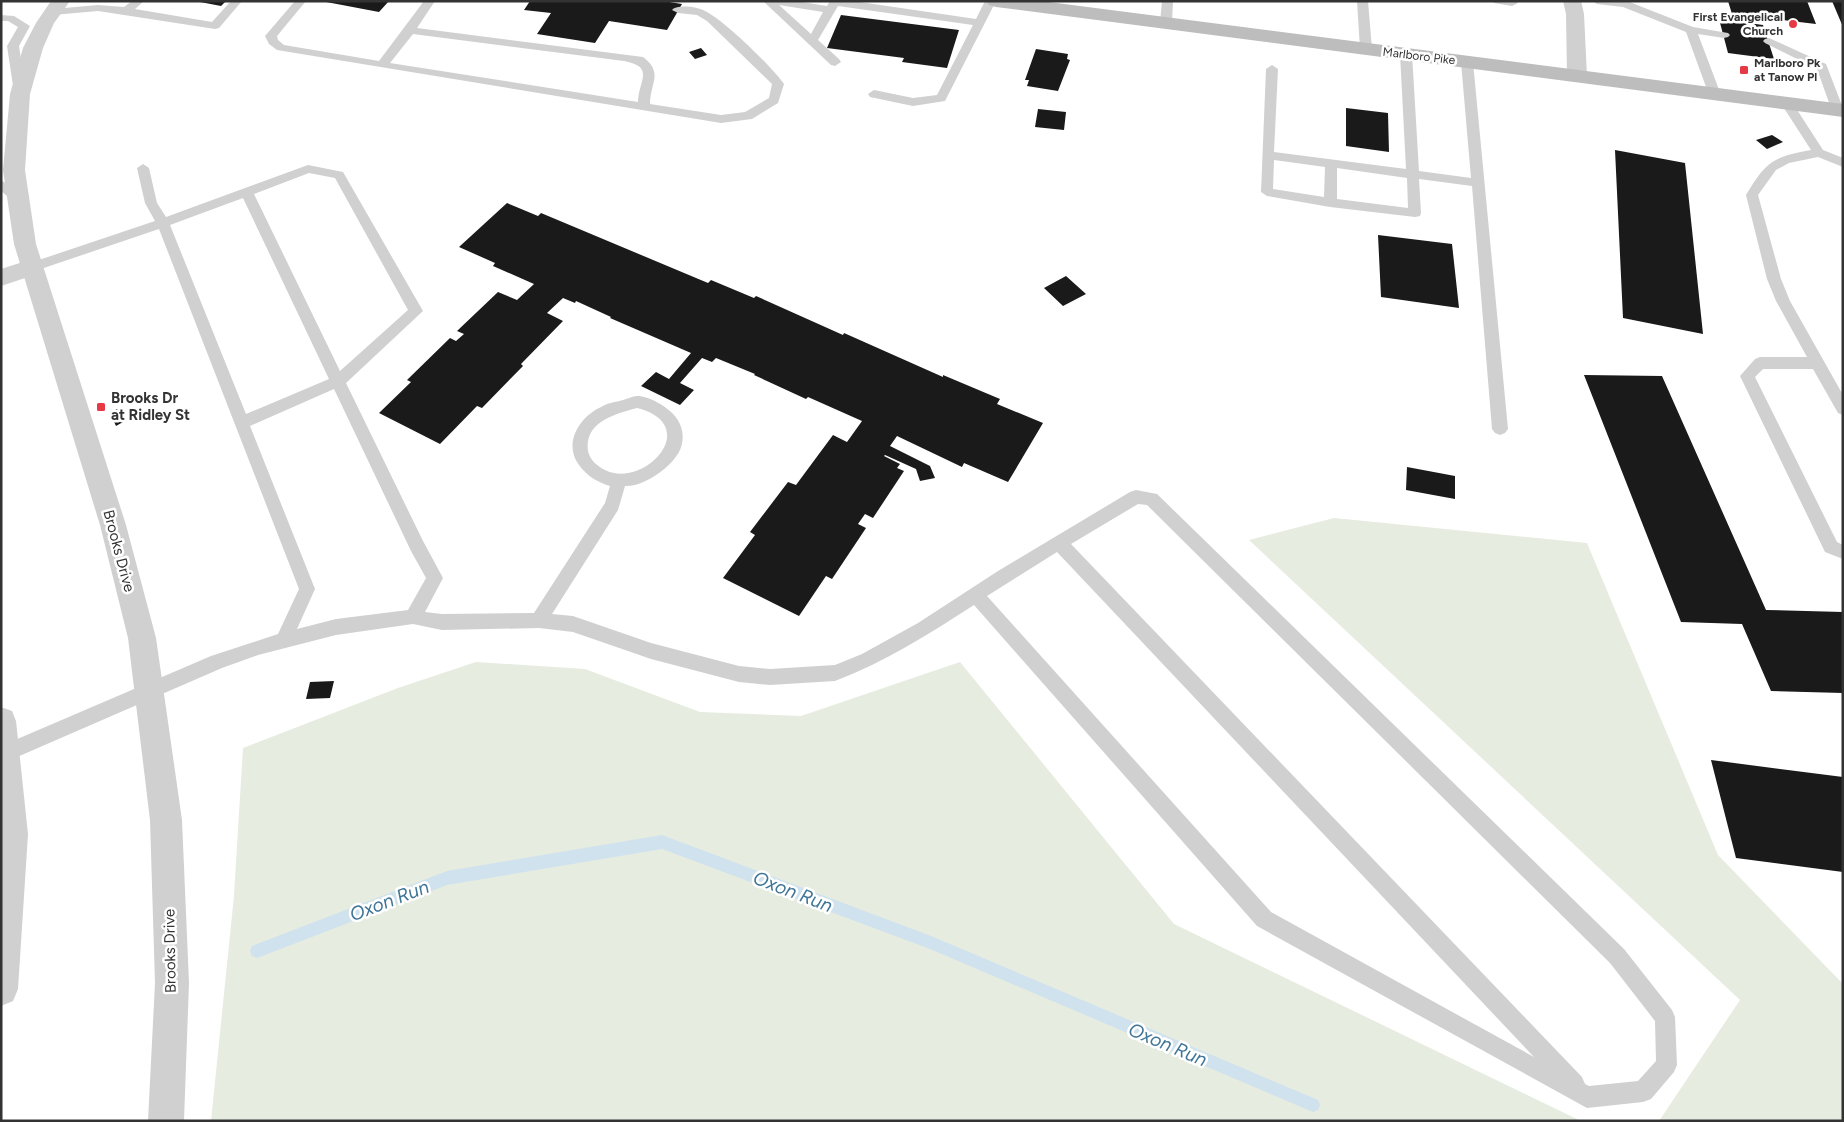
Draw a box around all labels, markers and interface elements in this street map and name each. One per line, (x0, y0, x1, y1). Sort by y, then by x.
place label: First Evangelical Church (1693, 10, 1783, 38)
marker: First Evangelical Church (1787, 18, 1799, 30)
street label: Marlboro Pike (1382, 45, 1456, 67)
place label: Marlboro Pk at Tanow Pl (1754, 56, 1821, 84)
marker: Marlboro Pk at Tanow Pl (1738, 64, 1750, 76)
place label: Brooks Dr at Ridley St (111, 389, 190, 424)
marker: Brooks Dr at Ridley St (95, 401, 107, 413)
street label: Brooks Drive (99, 508, 139, 594)
water label: Oxon Run (750, 866, 836, 917)
water label: Oxon Run (346, 875, 432, 926)
street label: Brooks Drive (160, 909, 180, 993)
water label: Oxon Run (1125, 1018, 1211, 1071)

